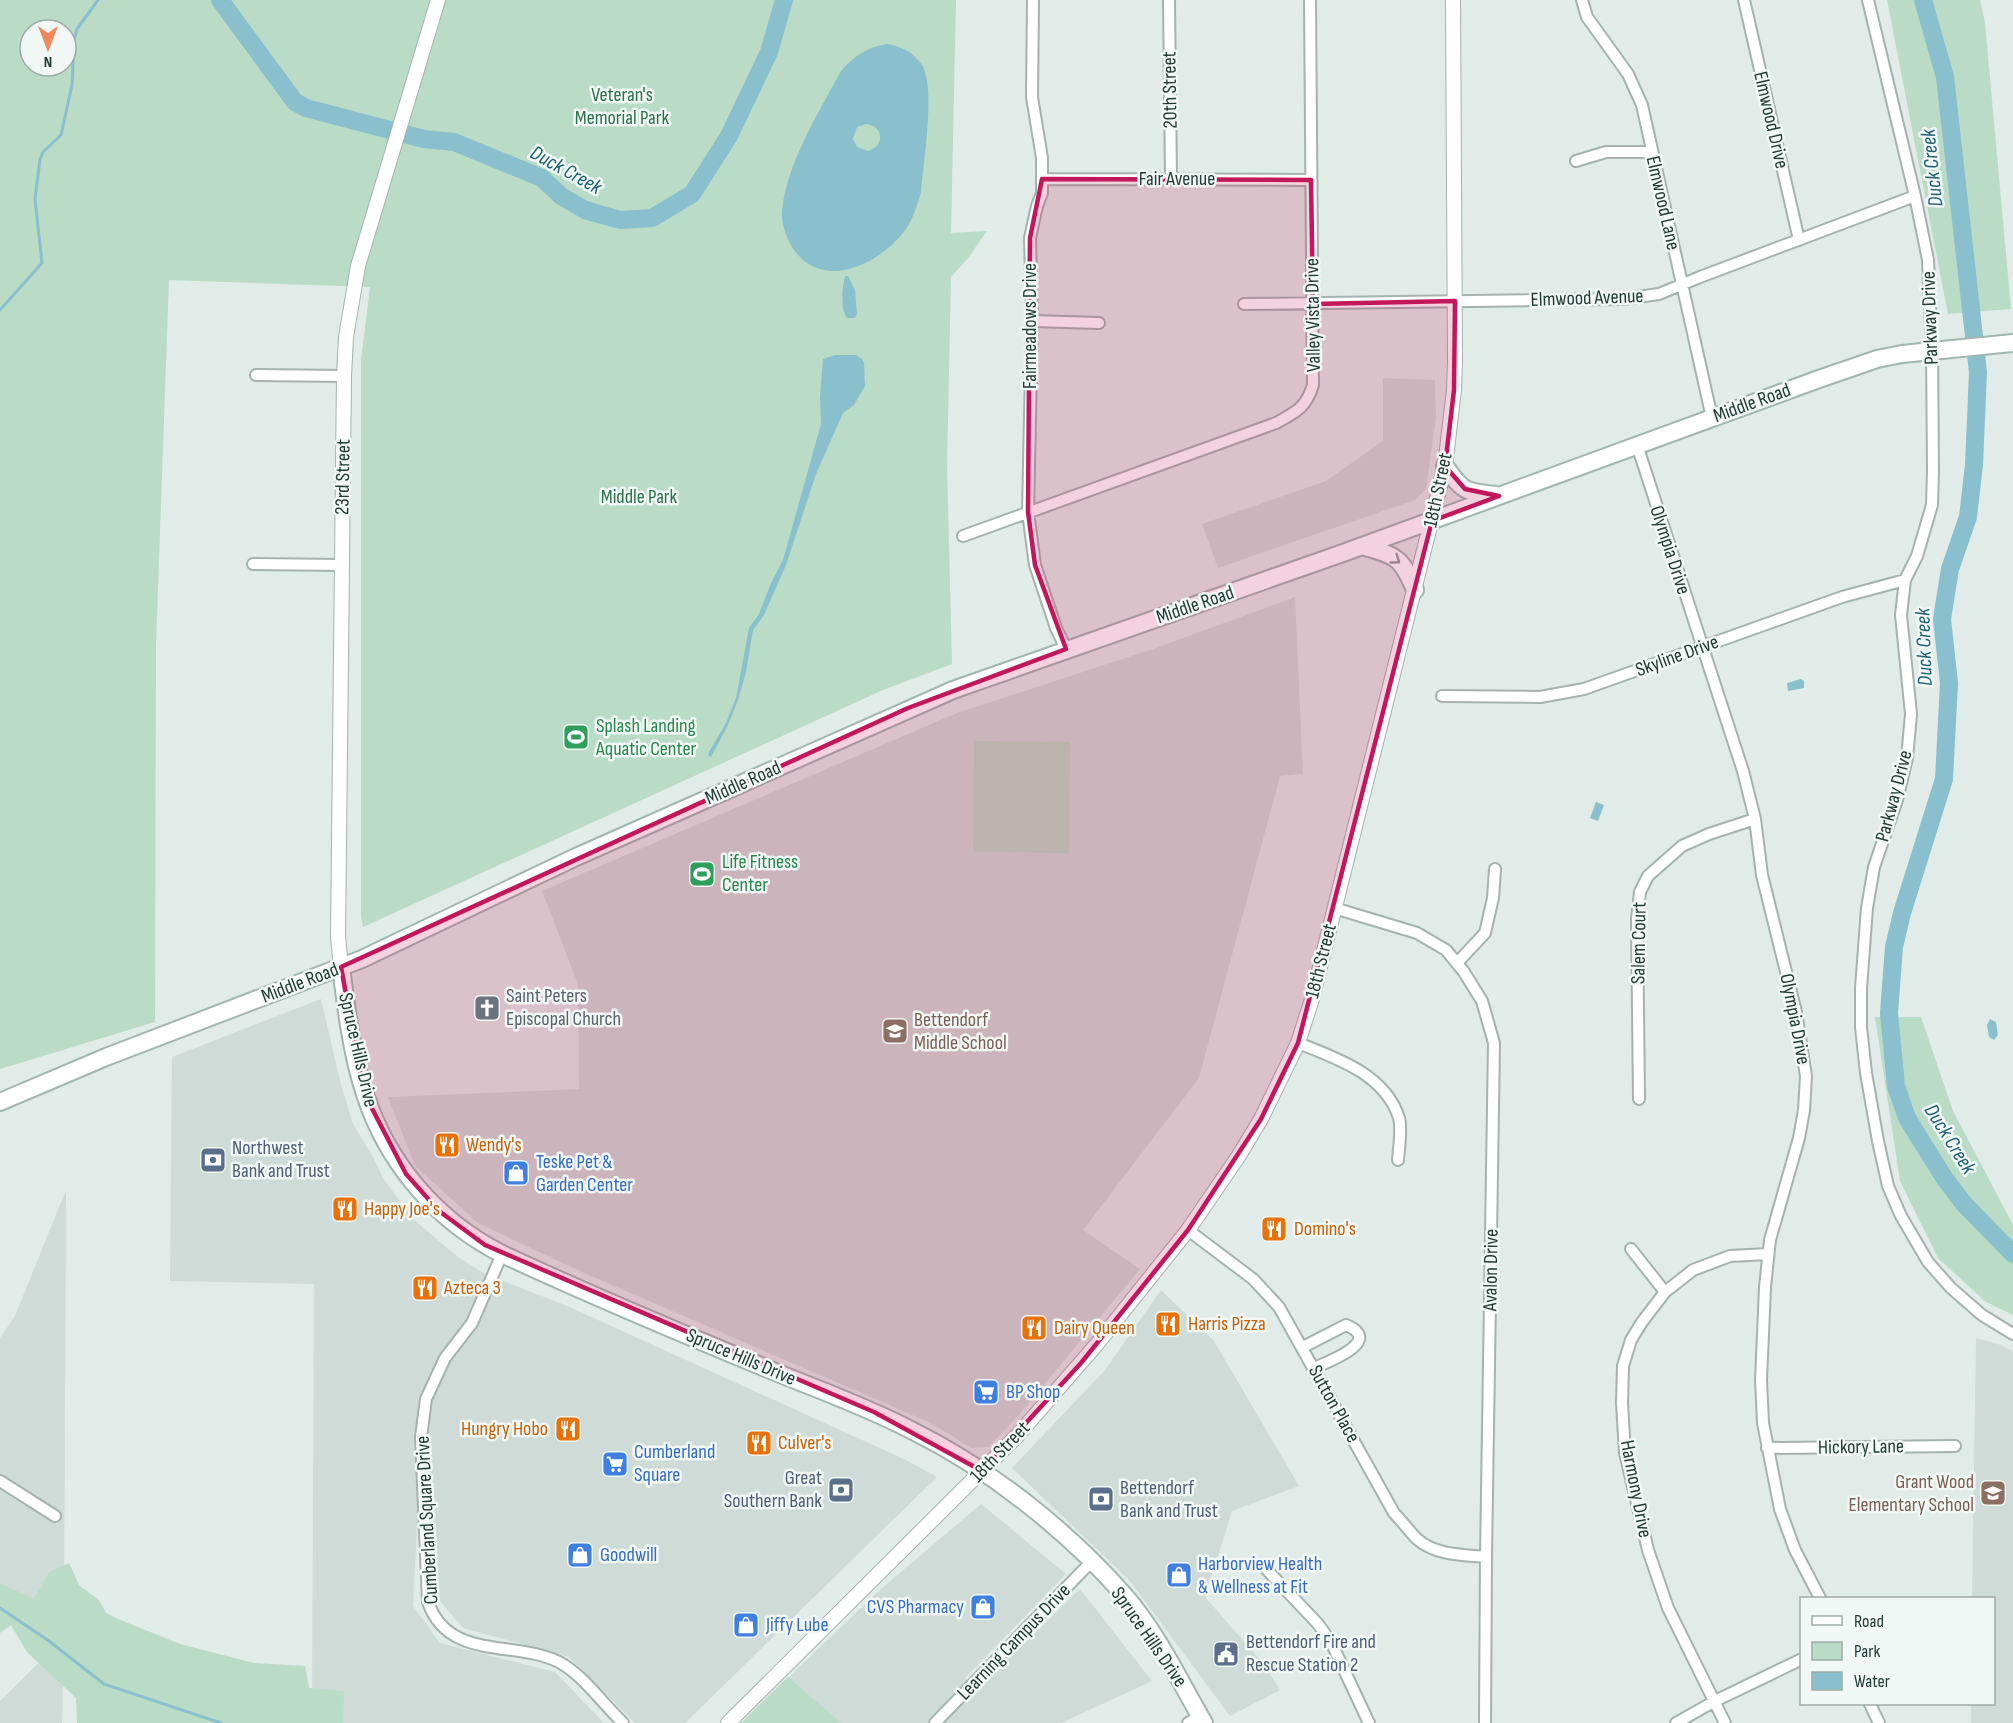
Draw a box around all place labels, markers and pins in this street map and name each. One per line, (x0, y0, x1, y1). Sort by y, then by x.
place label: Splash Landing Aquatic Center (595, 714, 696, 761)
sports icon: Splash Landing Aquatic Center (561, 722, 591, 752)
place label: Life Fitness Center (722, 850, 798, 897)
sports icon: Life Fitness Center (687, 859, 717, 889)
place label: Saint Peters Episcopal Church (506, 984, 621, 1031)
church icon: Saint Peters Episcopal Church (472, 993, 502, 1023)
place label: Bettendorf Middle School (914, 1008, 1007, 1055)
school or university icon: Bettendorf Middle School (880, 1016, 910, 1046)
restaurant icon: Wendy's (432, 1130, 462, 1160)
place label: Wendy's (466, 1133, 522, 1157)
place label: Northwest Bank and Trust (232, 1136, 330, 1183)
bank icon: Northwest Bank and Trust (198, 1145, 228, 1175)
place label: Teske Pet & Garden Center (536, 1150, 633, 1197)
shop icon: Teske Pet & Garden Center (501, 1158, 531, 1188)
restaurant icon: Happy Joe's (330, 1194, 360, 1224)
place label: Happy Joe's (364, 1197, 440, 1221)
restaurant icon: Domino's (1259, 1214, 1289, 1244)
place label: Domino's (1294, 1217, 1356, 1241)
restaurant icon: Azteca 3 (410, 1273, 440, 1303)
place label: Azteca 3 (443, 1276, 501, 1300)
restaurant icon: Harris Pizza (1153, 1309, 1183, 1339)
place label: Harris Pizza (1188, 1312, 1266, 1336)
restaurant icon: Dairy Queen (1019, 1313, 1049, 1343)
place label: Dairy Queen (1054, 1316, 1135, 1340)
supermarket icon: BP Shop (971, 1377, 1001, 1407)
place label: BP Shop (1006, 1380, 1060, 1404)
restaurant icon: Hungry Hobo (553, 1414, 583, 1444)
place label: Hungry Hobo (461, 1417, 548, 1441)
restaurant icon: Culver's (744, 1428, 774, 1458)
place label: Culver's (778, 1431, 832, 1455)
place label: Cumberland Square (634, 1440, 715, 1487)
supermarket icon: Cumberland Square (600, 1449, 630, 1479)
place label: Great Southern Bank (724, 1466, 822, 1513)
place label: Grant Wood Elementary School (1848, 1470, 1974, 1517)
bank icon: Great Southern Bank (826, 1475, 856, 1505)
place label: Bettendorf Bank and Trust (1120, 1476, 1218, 1523)
school or university icon: Grant Wood Elementary School (1978, 1478, 2008, 1508)
bank icon: Bettendorf Bank and Trust (1086, 1484, 1116, 1514)
shop icon: Goodwill (565, 1540, 595, 1570)
place label: Goodwill (600, 1543, 657, 1567)
place label: Harborview Health & Wellness at Fit (1198, 1552, 1322, 1599)
shop icon: Harborview Health & Wellness at Fit (1164, 1560, 1194, 1590)
shop icon: CVS Pharmacy (968, 1592, 998, 1622)
place label: CVS Pharmacy (867, 1595, 964, 1619)
shop icon: Jiffy Lube (731, 1610, 761, 1640)
place label: Jiffy Lube (765, 1613, 828, 1637)
place label: Bettendorf Fire and Rescue Station 2 (1246, 1630, 1376, 1677)
public building icon: Bettendorf Fire and Rescue Station 2 (1211, 1639, 1241, 1669)

